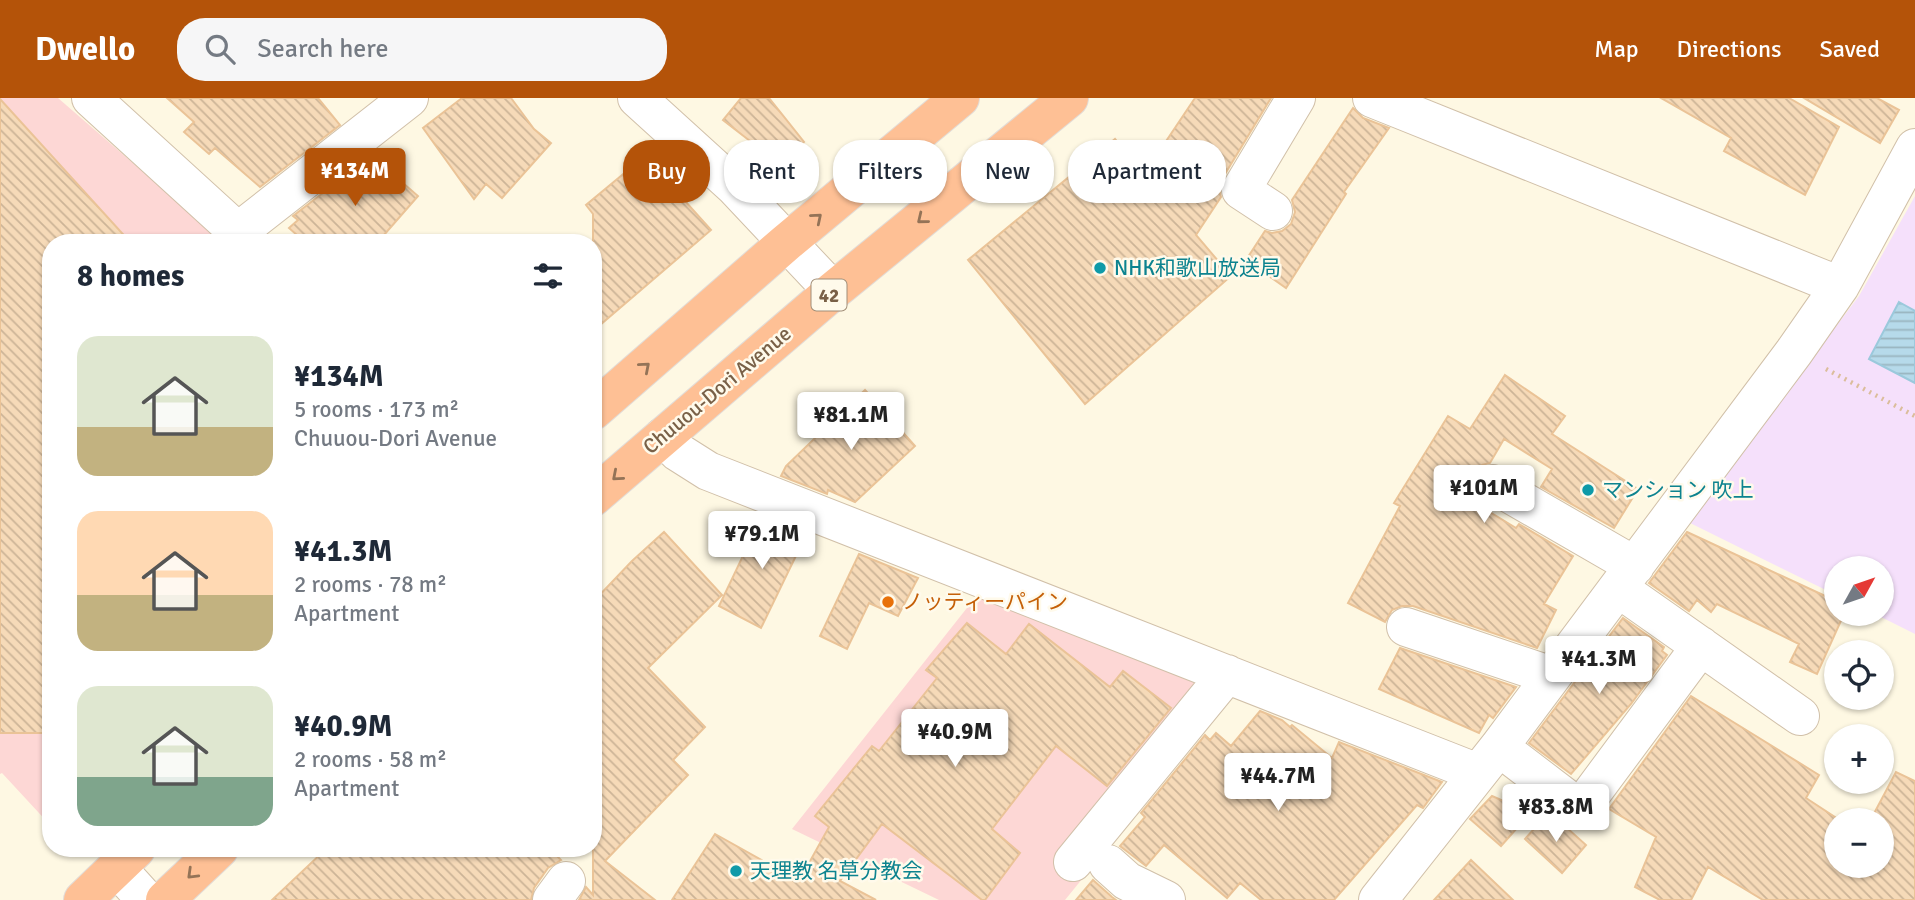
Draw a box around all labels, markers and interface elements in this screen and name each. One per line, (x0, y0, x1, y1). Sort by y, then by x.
search box (177, 18, 667, 81)
text: Dwello (35, 29, 135, 70)
icon: search (201, 30, 239, 68)
text: Search here (257, 33, 388, 65)
text: Map (1594, 34, 1639, 64)
text: Directions (1677, 34, 1782, 64)
text: Saved (1820, 34, 1880, 64)
chip: Buy (623, 140, 710, 203)
chip: Rent (724, 140, 819, 203)
chip: Filters (833, 140, 947, 203)
chip: New (961, 140, 1054, 203)
chip: Apartment (1068, 140, 1226, 203)
pin: ¥134M (306, 148, 404, 208)
text: ¥134M (321, 156, 389, 185)
one-way arrow (917, 211, 930, 223)
one-way arrow (808, 214, 821, 226)
place label: NHK和歌山放送局 (1114, 255, 1281, 281)
icon: filters (529, 257, 567, 295)
text: 8 homes (77, 258, 184, 295)
marker: NHK和歌山放送局 (1092, 260, 1108, 276)
road number: 42 (812, 280, 846, 310)
street label: Chuuou-Dori Avenue (638, 320, 796, 460)
text: ¥134M (294, 358, 384, 395)
one-way arrow (636, 363, 649, 375)
icon: home (133, 364, 217, 448)
pin: ¥81.1M (794, 392, 908, 452)
text: 5 rooms · 173 m² (294, 395, 459, 424)
text: ¥81.1M (813, 400, 889, 429)
text: Chuuou-Dori Avenue (294, 424, 497, 453)
pin: ¥101M (1435, 466, 1533, 525)
one-way arrow (612, 468, 625, 480)
text: ¥101M (1450, 473, 1518, 502)
place label: マンション 吹上 (1602, 477, 1754, 503)
marker: マンション 吹上 (1580, 482, 1596, 498)
pin: ¥79.1M (705, 512, 819, 571)
text: ¥79.1M (724, 519, 800, 548)
text: ¥41.3M (294, 533, 392, 570)
icon: home (133, 539, 217, 623)
north arrow (1824, 556, 1894, 626)
map controls (1824, 556, 1894, 878)
text: 2 rooms · 78 m² (294, 570, 447, 599)
place label: ノッティーパイン (902, 589, 1068, 615)
marker: ノッティーパイン (880, 594, 896, 610)
text: Apartment (294, 599, 399, 628)
pin: ¥41.3M (1542, 636, 1656, 696)
button: locate (1824, 640, 1894, 710)
text: ¥41.3M (1561, 644, 1637, 673)
text: ¥40.9M (294, 708, 392, 745)
pin: ¥40.9M (898, 710, 1012, 769)
icon: home (133, 714, 217, 798)
text: ¥40.9M (917, 717, 993, 746)
button: + (1824, 724, 1894, 794)
text: 2 rooms · 58 m² (294, 745, 447, 774)
pin: ¥44.7M (1221, 754, 1335, 813)
text: ¥44.7M (1240, 761, 1316, 790)
text: Apartment (294, 774, 399, 803)
pin: ¥83.8M (1499, 784, 1613, 844)
text: ¥83.8M (1518, 792, 1594, 821)
button: − (1824, 808, 1894, 878)
place label: 天理教 名草分教会 (750, 858, 923, 884)
marker: 天理教 名草分教会 (728, 863, 744, 879)
one-way arrow (187, 866, 200, 879)

